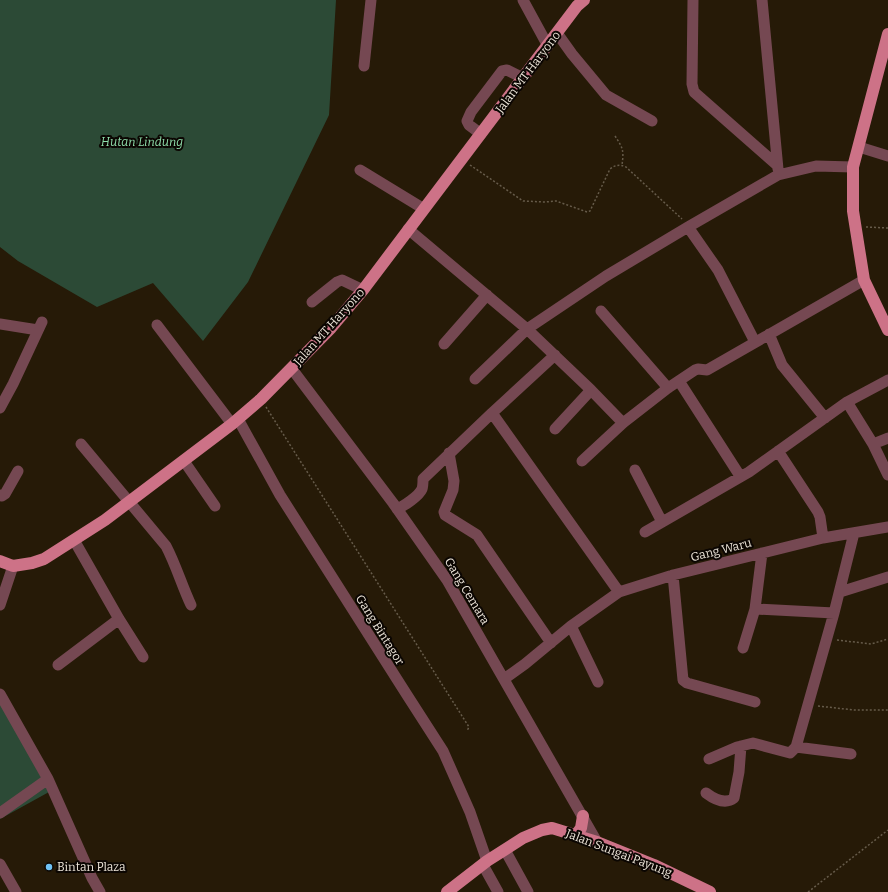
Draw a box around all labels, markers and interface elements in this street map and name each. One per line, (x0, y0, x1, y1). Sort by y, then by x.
street label: Jalan MT Haryono (492, 28, 563, 116)
park label: Hutan Lindung (101, 135, 183, 149)
street label: Jalan MT Haryono (290, 286, 367, 369)
street label: Gang Waru (689, 536, 754, 564)
street label: Gang Cemara (442, 555, 493, 627)
street label: Gang Bintagor (353, 592, 408, 668)
street label: Jalan Sungai Payung (563, 826, 674, 880)
place label: Bintan Plaza (57, 860, 126, 874)
marker: Bintan Plaza (44, 862, 54, 872)

